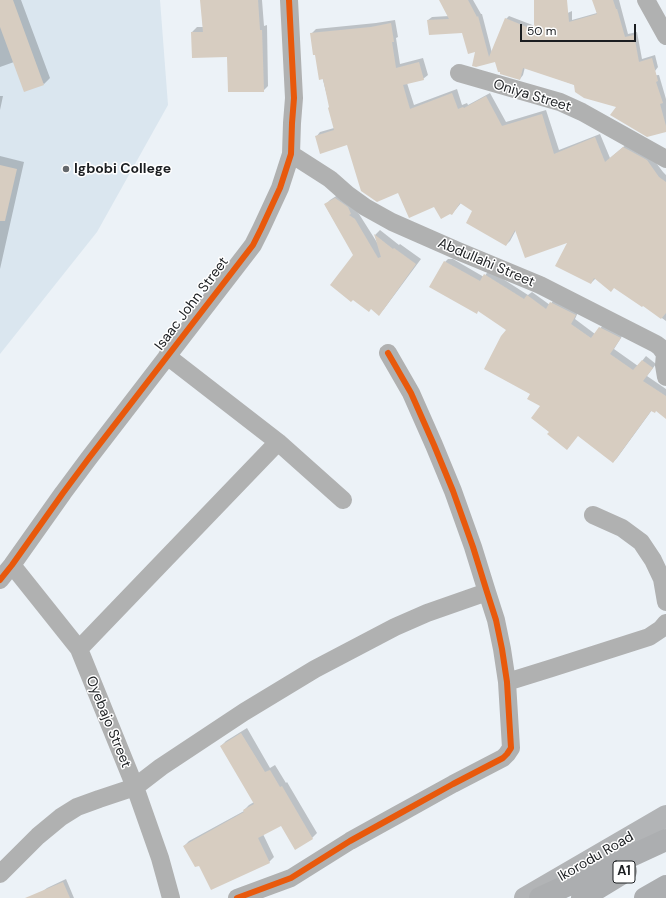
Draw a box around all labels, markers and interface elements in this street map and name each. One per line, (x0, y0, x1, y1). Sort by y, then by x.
scale bar (522, 16, 638, 42)
text: 50 m (527, 23, 556, 39)
street label: Oniya Street (491, 76, 573, 116)
place label: Igbobi College (74, 161, 171, 177)
marker: Igbobi College (61, 164, 71, 174)
street label: Abdullahi Street (435, 235, 537, 291)
street label: Isaac John Street (152, 254, 232, 354)
street label: Oyebajo Street (82, 674, 134, 770)
street label: Ikorodu Road (555, 829, 637, 885)
road number: A1 (613, 861, 635, 883)

